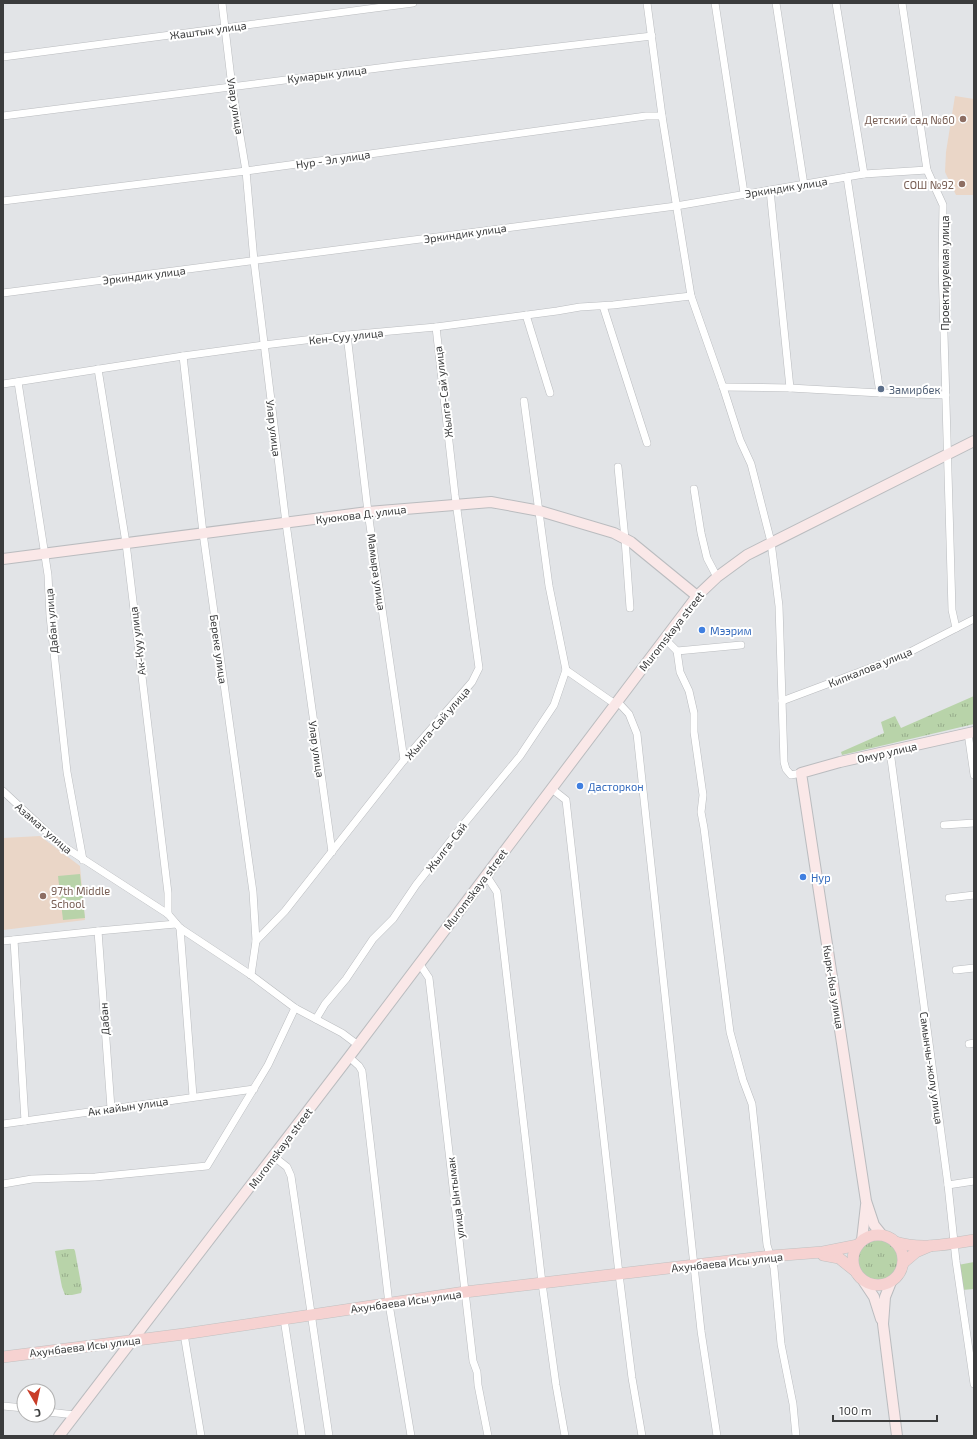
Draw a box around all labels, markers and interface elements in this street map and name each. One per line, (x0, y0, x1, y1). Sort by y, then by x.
street label: Жаштык улица (169, 18, 247, 43)
street label: Кумарык улица (286, 63, 368, 86)
street label: Улар улица (224, 77, 247, 135)
place label: Детский сад №60 (865, 113, 955, 126)
marker: Детский сад №60 (958, 114, 968, 124)
street label: Нур - Эл улица (295, 147, 371, 172)
street label: Эркиндик улица (744, 174, 828, 201)
place label: СОШ №92 (904, 178, 954, 191)
marker: СОШ №92 (957, 179, 967, 189)
street label: Проектируемая улица (938, 215, 952, 331)
street label: Эркиндик улица (423, 221, 507, 246)
street label: Эркиндик улица (102, 263, 186, 288)
street label: Кен-Суу улица (308, 326, 384, 347)
street label: Жылга-Сай улица (431, 345, 456, 439)
place label: Замирбек (889, 383, 940, 396)
marker: Замирбек (876, 384, 886, 394)
street label: Улар улица (263, 399, 284, 457)
street label: Куюкова Д. улица (315, 502, 407, 527)
street label: Мамыра улица (364, 533, 389, 611)
street label: Дабан улица (42, 588, 61, 654)
street label: Muromskaya street (636, 589, 706, 673)
street label: Ак-Куу улица (126, 606, 149, 676)
street label: Береке улица (207, 614, 230, 685)
place label: Мээрим (710, 624, 752, 637)
marker: Мээрим (697, 625, 707, 635)
street label: Кипкалова улица (826, 644, 914, 691)
street label: Жылга-Сай улица (402, 684, 473, 763)
street label: Улар улица (306, 720, 327, 778)
street label: Омур улица (856, 739, 918, 766)
place label: Дасторкон (588, 780, 644, 793)
marker: Дасторкон (575, 781, 585, 791)
street label: Азамат улица (12, 800, 75, 857)
street label: Жылга-Сай (423, 820, 469, 874)
street label: Muromskaya street (440, 846, 510, 932)
place label: Нур (811, 871, 831, 885)
marker: Нур (798, 872, 808, 882)
place label: 97th Middle School (51, 884, 110, 910)
marker: 97th Middle School (38, 891, 48, 901)
street label: Кырк-Кыз улица (820, 944, 847, 1030)
street label: Дабан (96, 1002, 112, 1036)
street label: Самынчы-жолу улица (917, 1011, 946, 1125)
street label: Ак кайын улица (87, 1094, 169, 1119)
street label: Muromskaya street (245, 1105, 315, 1191)
street label: улица Ынтымак (444, 1156, 467, 1240)
street label: Ахунбаева Исы улица (671, 1250, 783, 1275)
street label: Ахунбаева Исы улица (350, 1287, 463, 1316)
street label: Ахунбаева Исы улица (29, 1333, 142, 1360)
north arrow (16, 1383, 56, 1423)
scale bar (833, 1397, 937, 1423)
text: 100 m (839, 1403, 871, 1417)
text: С (33, 1406, 42, 1420)

